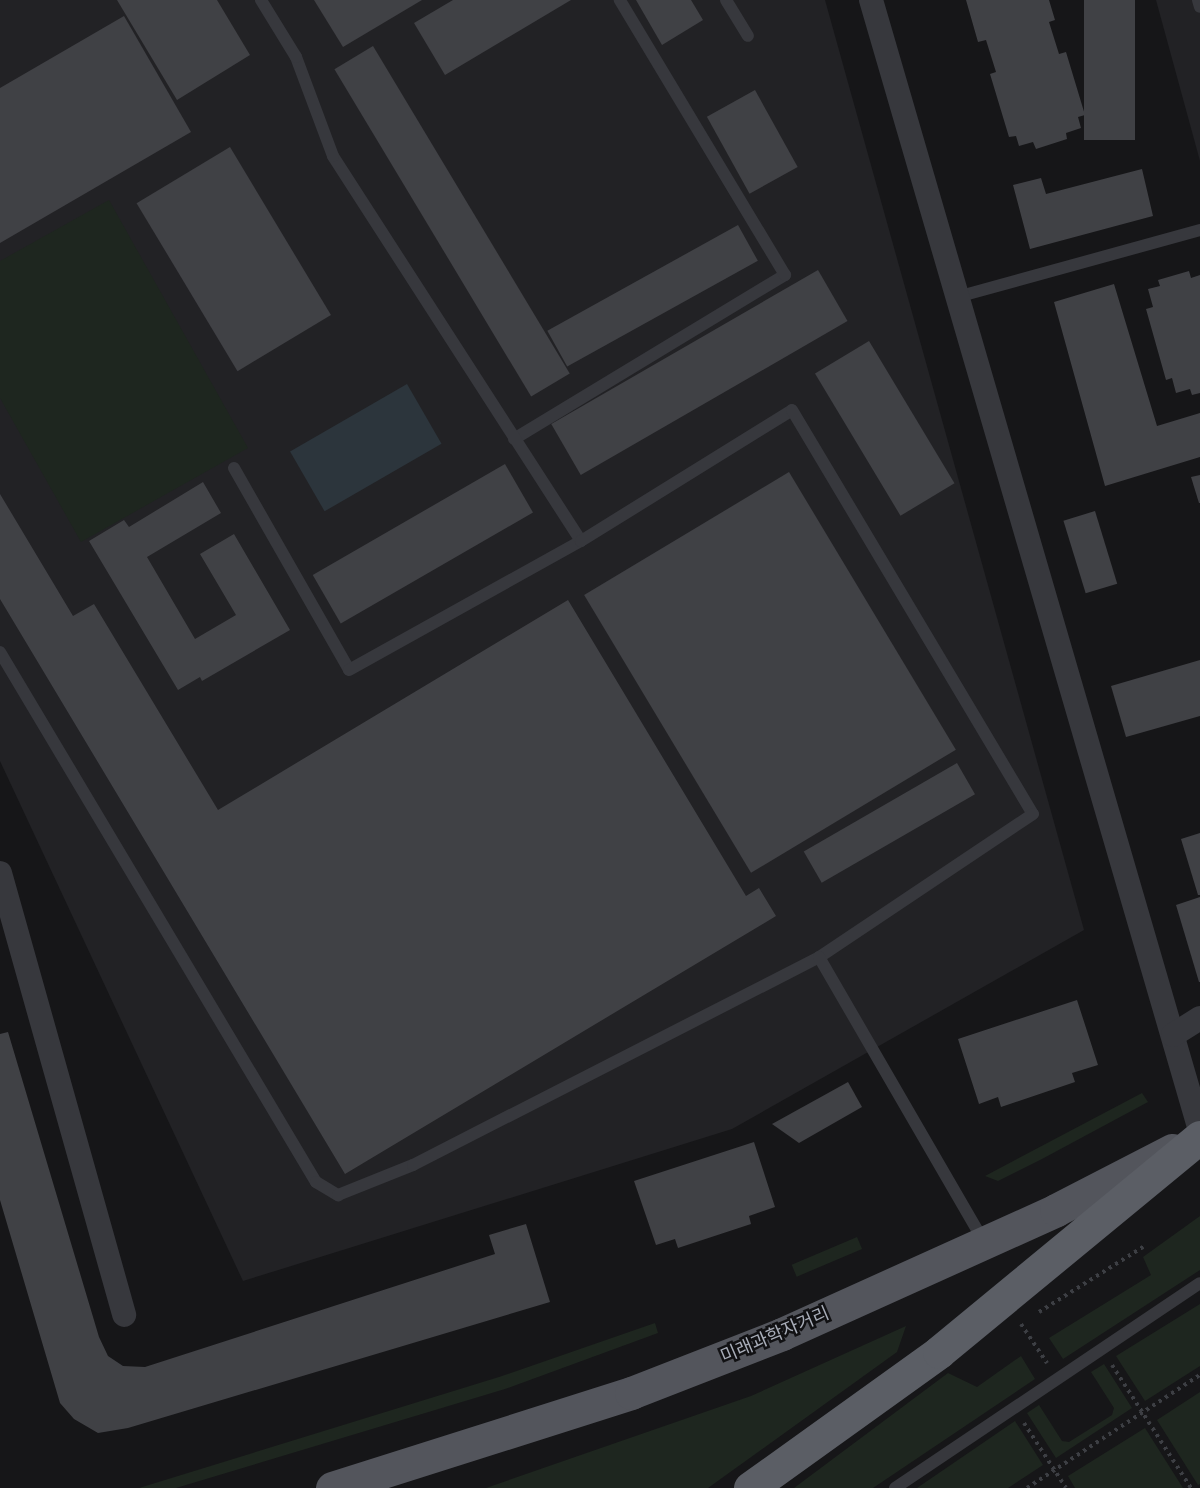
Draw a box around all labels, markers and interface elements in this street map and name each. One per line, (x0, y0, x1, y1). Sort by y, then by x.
street label: 미래과학자거리 (717, 1302, 833, 1368)

